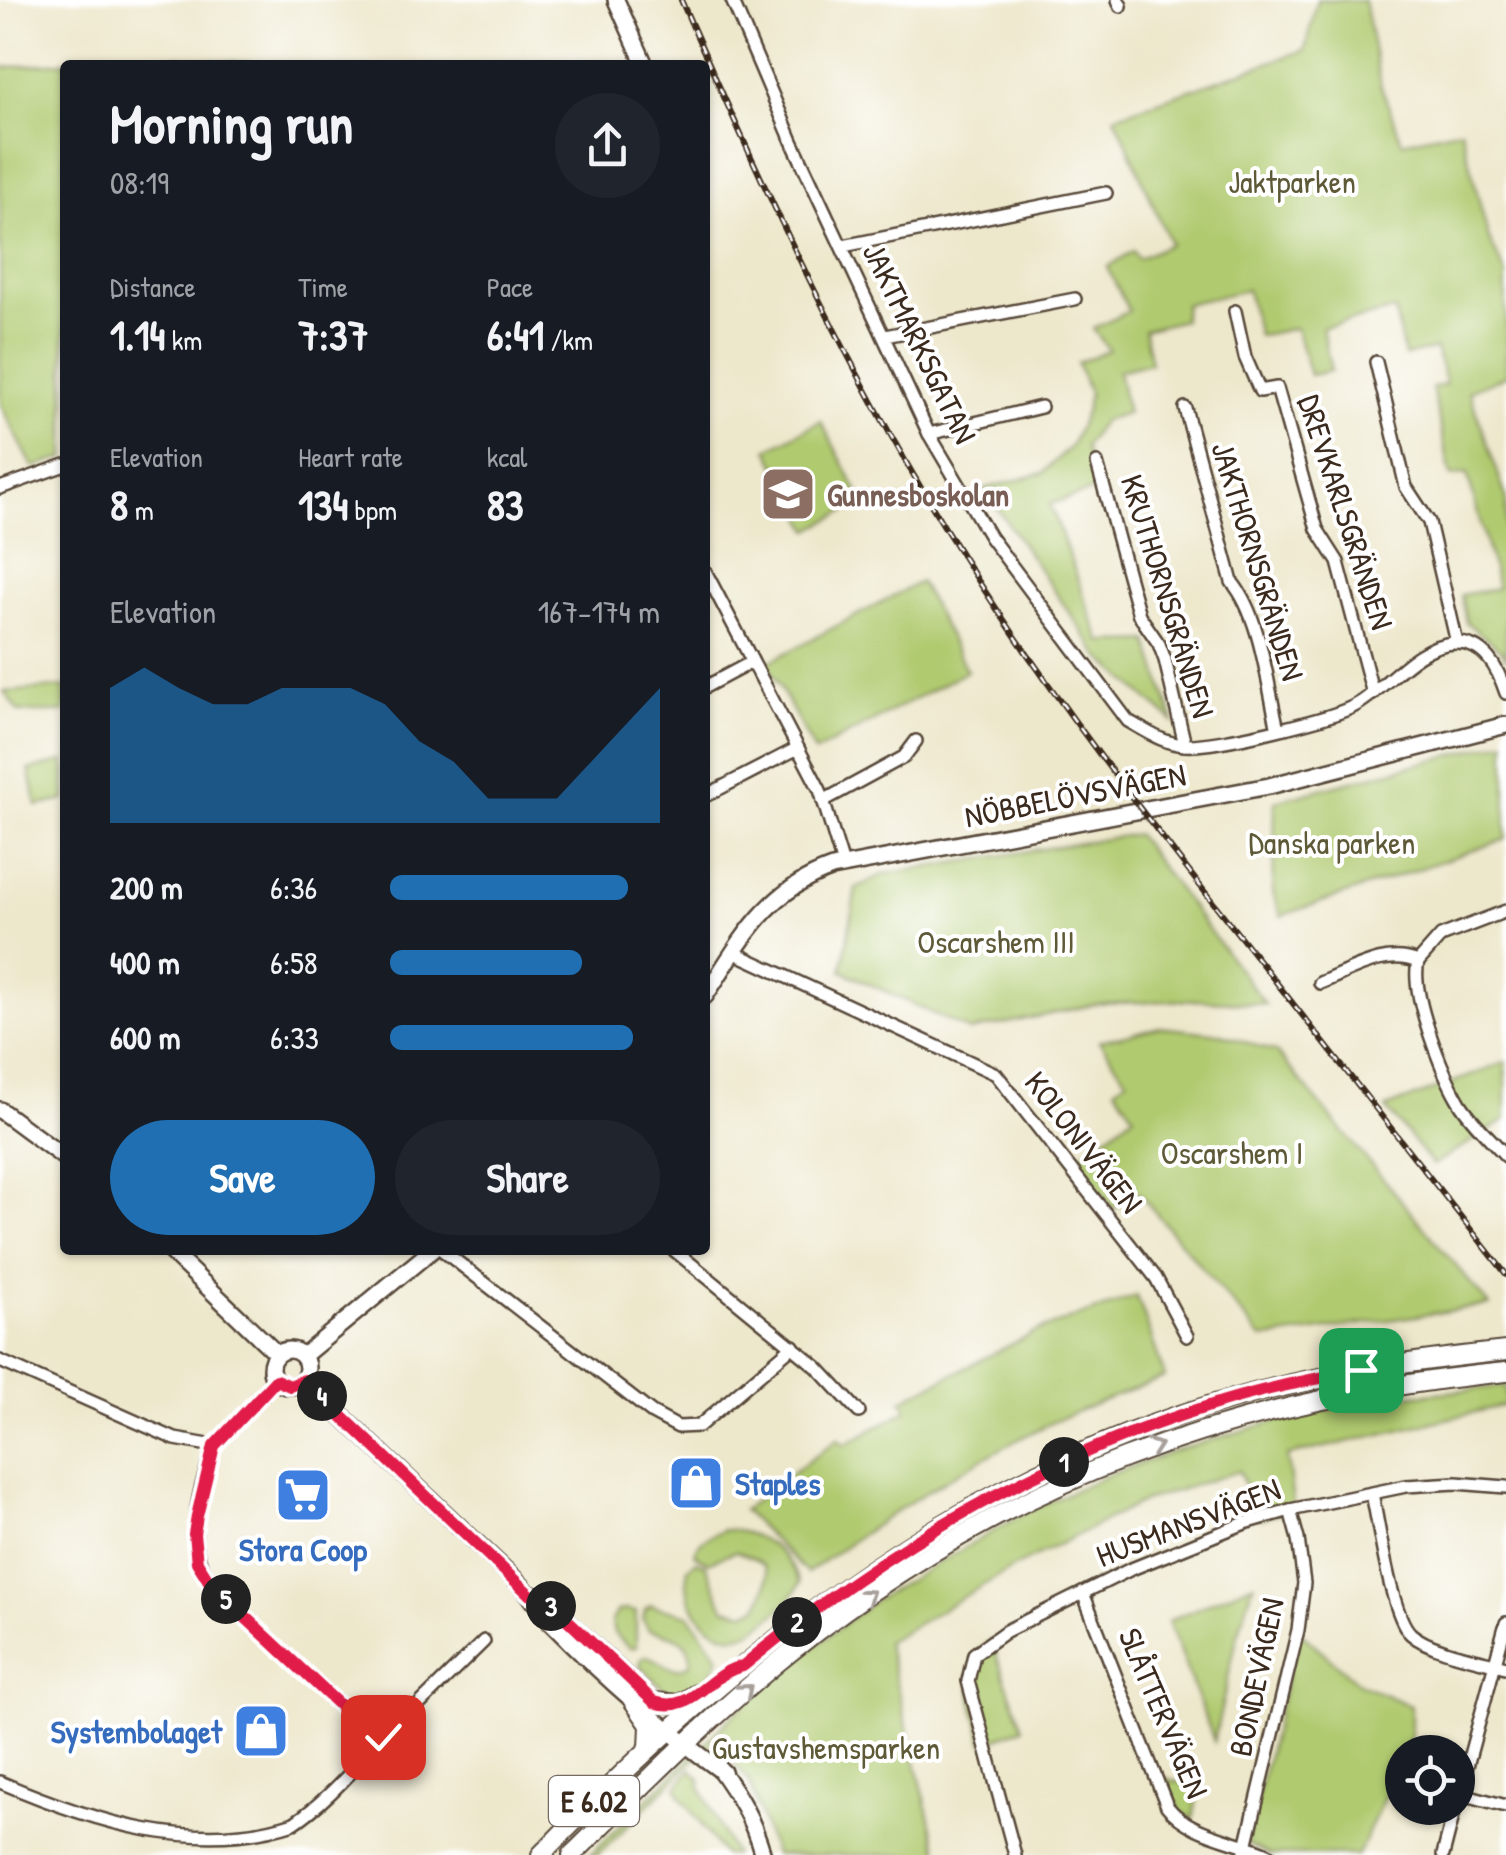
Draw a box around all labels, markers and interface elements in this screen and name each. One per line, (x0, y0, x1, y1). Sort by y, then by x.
text: Morning run (110, 86, 353, 160)
button: share (555, 93, 660, 198)
park label: Jaktparken (1228, 160, 1356, 203)
text: 08:19 (110, 161, 169, 204)
street label: JAKTMARKSGATAN (853, 235, 987, 451)
text: Distance (110, 268, 196, 306)
text: Time (298, 268, 348, 306)
text: Pace (487, 268, 533, 306)
text: 1.14 (110, 306, 165, 363)
text: 7:37 (298, 306, 368, 363)
text: 6:41 (487, 306, 544, 363)
text: km (165, 321, 202, 359)
text: /km (544, 321, 593, 359)
street label: DREVKARLSGRÄNDEN (1288, 389, 1404, 635)
street label: JAKTHORNSGRÄNDEN (1201, 437, 1315, 685)
text: Elevation (110, 438, 203, 476)
text: Heart rate (298, 438, 403, 476)
text: kcal (487, 438, 528, 476)
school or university icon: Gunnesboskolan (758, 464, 818, 524)
street label: KRUTHORNSGRÄNDEN (1111, 469, 1225, 723)
place label: Gunnesboskolan (827, 473, 1009, 516)
text: 8 (110, 476, 128, 533)
text: 134 (298, 476, 348, 533)
text: 83 (487, 476, 524, 533)
text: m (128, 491, 154, 529)
text: bpm (348, 491, 397, 529)
text: Elevation (110, 590, 216, 633)
text: 167–174 m (538, 590, 660, 633)
street label: NÖBBELÖVSVÄGEN (961, 753, 1189, 837)
park label: Danska parken (1249, 821, 1415, 864)
text: 200 m (110, 866, 183, 909)
text: 6:36 (270, 866, 317, 909)
park label: Oscarshem III (917, 920, 1075, 963)
text: 400 m (110, 941, 180, 984)
text: 6:58 (270, 941, 318, 984)
text: 600 m (110, 1016, 181, 1059)
text: 6:33 (270, 1016, 319, 1059)
street label: KOLONIVÄGEN (1015, 1062, 1153, 1222)
button: Save (110, 1120, 375, 1235)
button: Share (395, 1120, 660, 1235)
park label: Oscarshem I (1161, 1131, 1303, 1174)
pin (1319, 1328, 1404, 1413)
icon: arrive (1334, 1343, 1389, 1398)
pin: 4 (297, 1371, 347, 1421)
text: 4 (317, 1377, 327, 1415)
pin: 1 (1039, 1437, 1089, 1487)
one-way arrow (1146, 1437, 1163, 1458)
text: 1 (1059, 1443, 1069, 1481)
shop icon: Staples (666, 1453, 726, 1513)
place label: Staples (735, 1462, 821, 1506)
supermarket icon: Stora Coop (273, 1465, 333, 1525)
street label: HUSMANSVÄGEN (1090, 1467, 1286, 1577)
place label: Stora Coop (239, 1528, 367, 1572)
pin: 5 (201, 1574, 251, 1624)
text: 5 (220, 1580, 232, 1618)
pin: 3 (526, 1581, 576, 1631)
text: 3 (545, 1587, 557, 1625)
one-way arrow (856, 1589, 875, 1607)
street label: BONDEVÄGEN (1218, 1594, 1294, 1760)
pin: 2 (772, 1597, 822, 1647)
text: 2 (790, 1603, 804, 1641)
street label: SLÅTTERVÄGEN (1109, 1621, 1219, 1805)
one-way arrow (734, 1684, 752, 1702)
pin (341, 1695, 426, 1780)
shop icon: Systembolaget (231, 1701, 291, 1761)
place label: Systembolaget (51, 1710, 223, 1754)
icon: check (356, 1710, 411, 1765)
park label: Gustavshemsparken (712, 1726, 940, 1769)
map controls (1385, 1735, 1475, 1825)
button: locate (1385, 1735, 1475, 1825)
road number: E 6.02 (549, 1776, 639, 1826)

